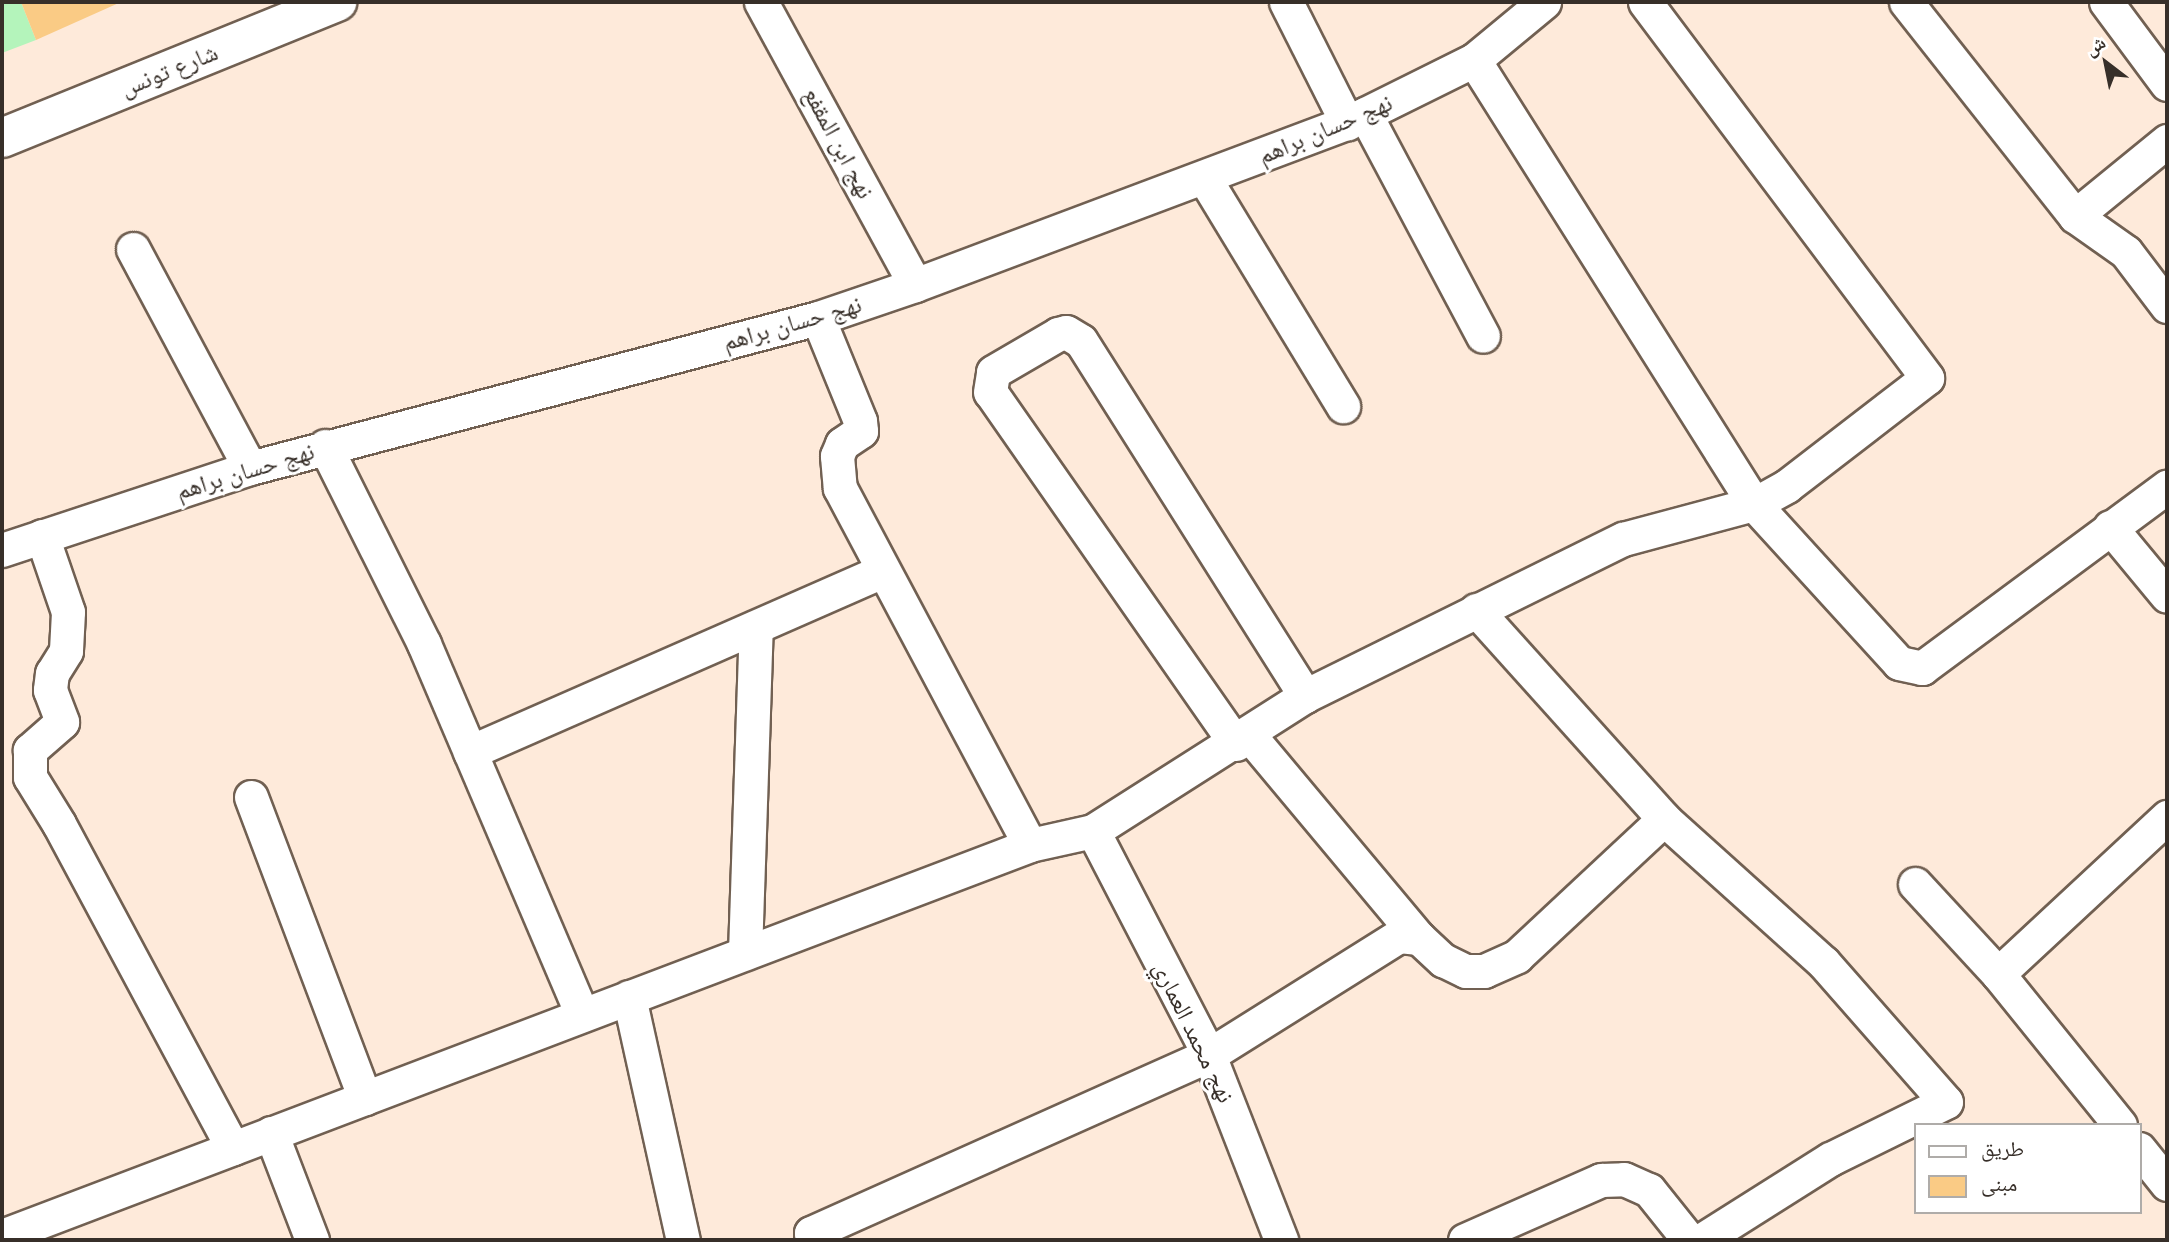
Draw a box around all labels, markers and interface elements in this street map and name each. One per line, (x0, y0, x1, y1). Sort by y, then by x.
north arrow (2071, 28, 2141, 98)
text: ش (2080, 30, 2110, 61)
street label: شارع تونس (116, 37, 222, 103)
street label: نهج ابن المقفع (798, 83, 880, 203)
street label: نهج حسان براهم (1254, 88, 1396, 170)
street label: نهج حسان براهم (719, 289, 865, 357)
street label: نهج حسان براهم (173, 436, 317, 506)
street label: نهج محمد العماري (1147, 957, 1241, 1107)
legend (1913, 1123, 2141, 1214)
text: طريق (1981, 1135, 2024, 1162)
text: مبنى (1981, 1170, 2017, 1197)

